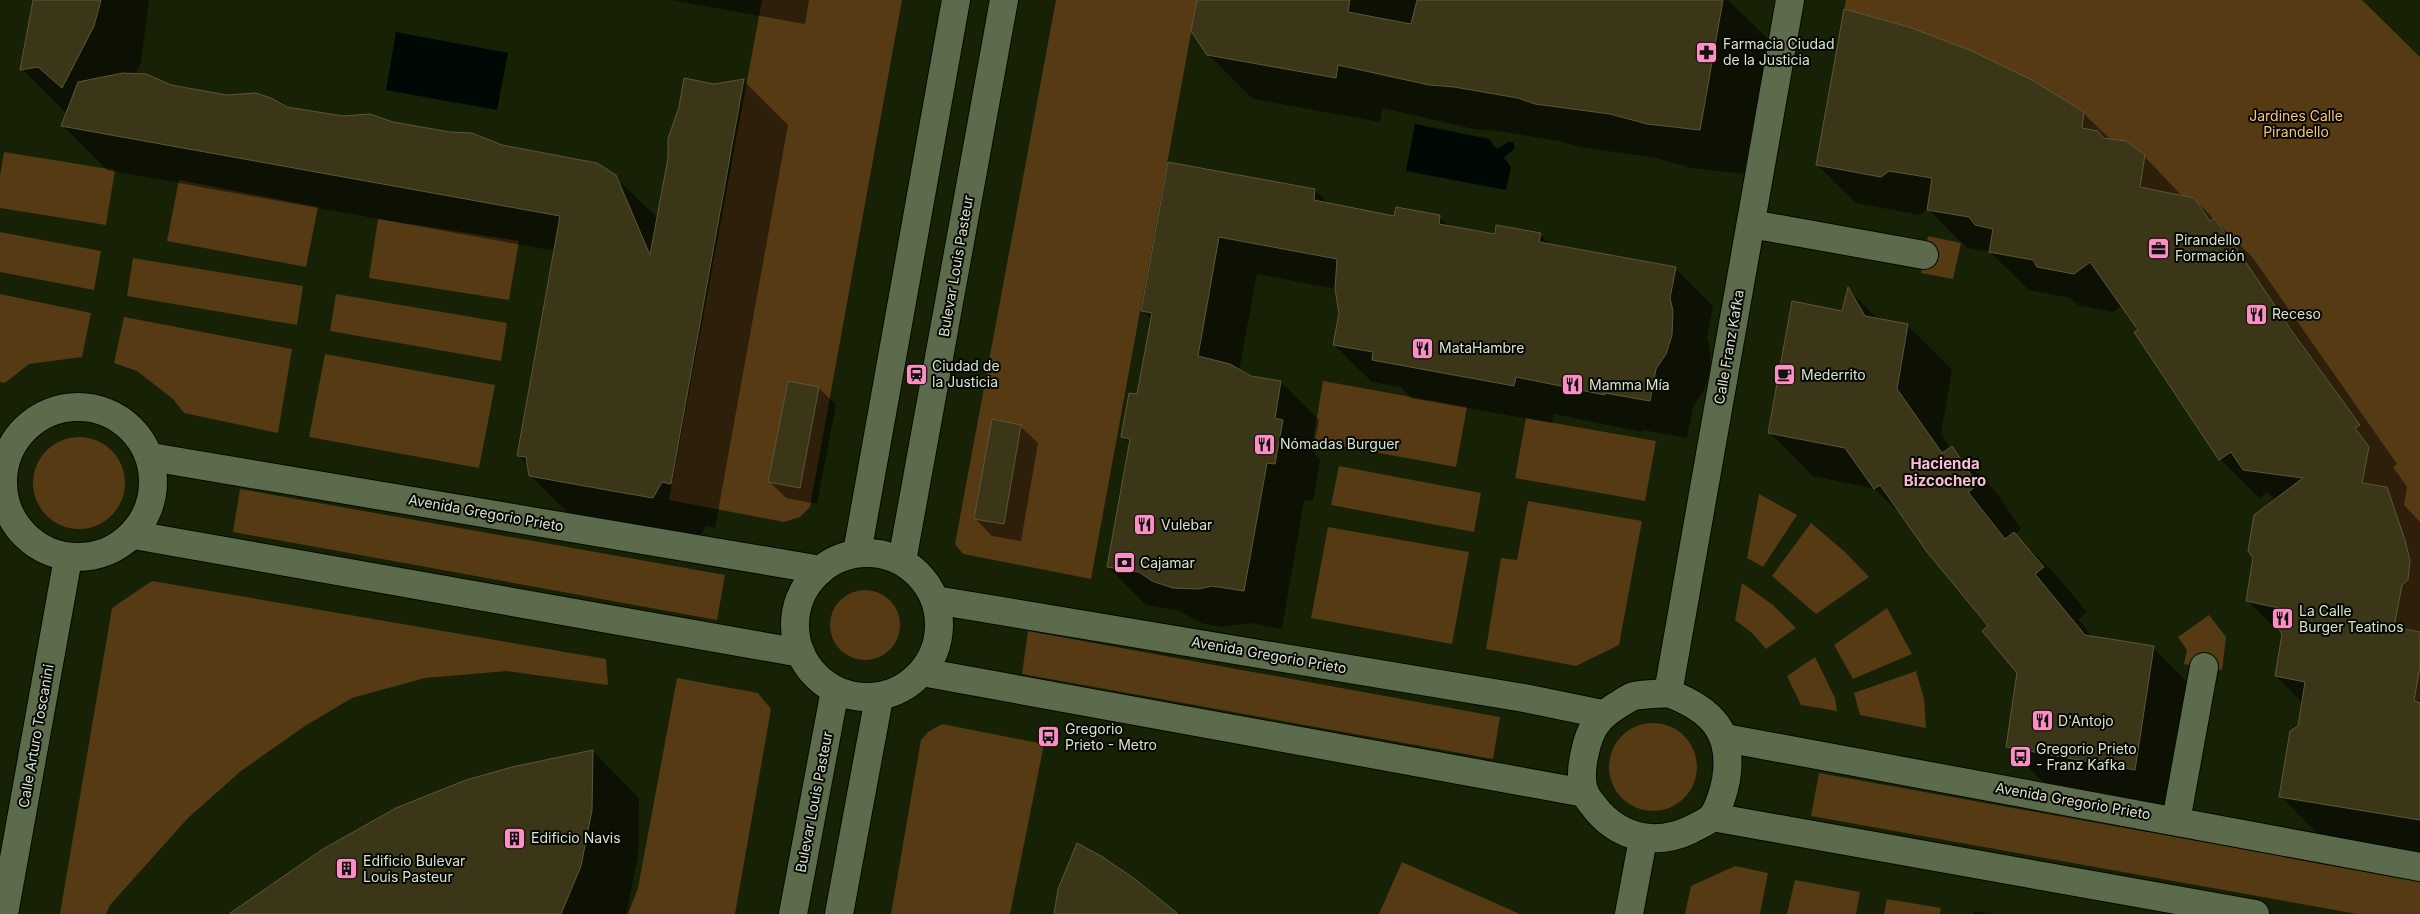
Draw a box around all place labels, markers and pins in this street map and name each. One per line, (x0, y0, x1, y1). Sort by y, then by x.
place label: Farmacia Ciudad de la Justicia (1723, 35, 1835, 68)
pharmacy icon: Farmacia Ciudad de la Justicia (1695, 40, 1719, 64)
place label: Pirandello Formación (2175, 231, 2245, 264)
office icon: Pirandello Formación (2147, 236, 2171, 260)
restaurant icon: Receso (2244, 302, 2268, 326)
place label: Receso (2272, 305, 2321, 322)
restaurant icon: MataHambre (1411, 336, 1435, 360)
place label: MataHambre (1439, 339, 1524, 356)
place label: Ciudad de la Justicia (932, 357, 1000, 390)
station icon: Ciudad de la Justicia (904, 362, 928, 386)
cafe icon: Mederrito (1773, 363, 1797, 387)
place label: Mederrito (1801, 366, 1866, 383)
restaurant icon: Mamma Mía (1561, 373, 1585, 397)
place label: Mamma Mía (1589, 376, 1670, 393)
restaurant icon: Nómadas Burguer (1252, 432, 1276, 456)
place label: Nómadas Burguer (1280, 435, 1400, 452)
restaurant icon: Vulebar (1133, 513, 1157, 537)
place label: Vulebar (1161, 516, 1212, 533)
bank icon: Cajamar (1112, 551, 1136, 575)
place label: Cajamar (1140, 554, 1195, 571)
place label: La Calle Burger Teatinos (2299, 602, 2404, 635)
restaurant icon: La Calle Burger Teatinos (2271, 607, 2295, 631)
restaurant icon: D'Antojo (2030, 709, 2054, 733)
place label: D'Antojo (2058, 712, 2114, 729)
place label: Gregorio Prieto - Metro (1065, 720, 1157, 753)
bus stop icon: Gregorio Prieto - Metro (1037, 725, 1061, 749)
place label: Gregorio Prieto - Franz Kafka (2036, 740, 2137, 773)
bus stop icon: Gregorio Prieto - Franz Kafka (2008, 745, 2032, 769)
building icon: Edificio Navis (503, 826, 527, 850)
place label: Edificio Navis (531, 829, 621, 846)
place label: Edificio Bulevar Louis Pasteur (363, 852, 465, 885)
building icon: Edificio Bulevar Louis Pasteur (335, 857, 359, 881)

